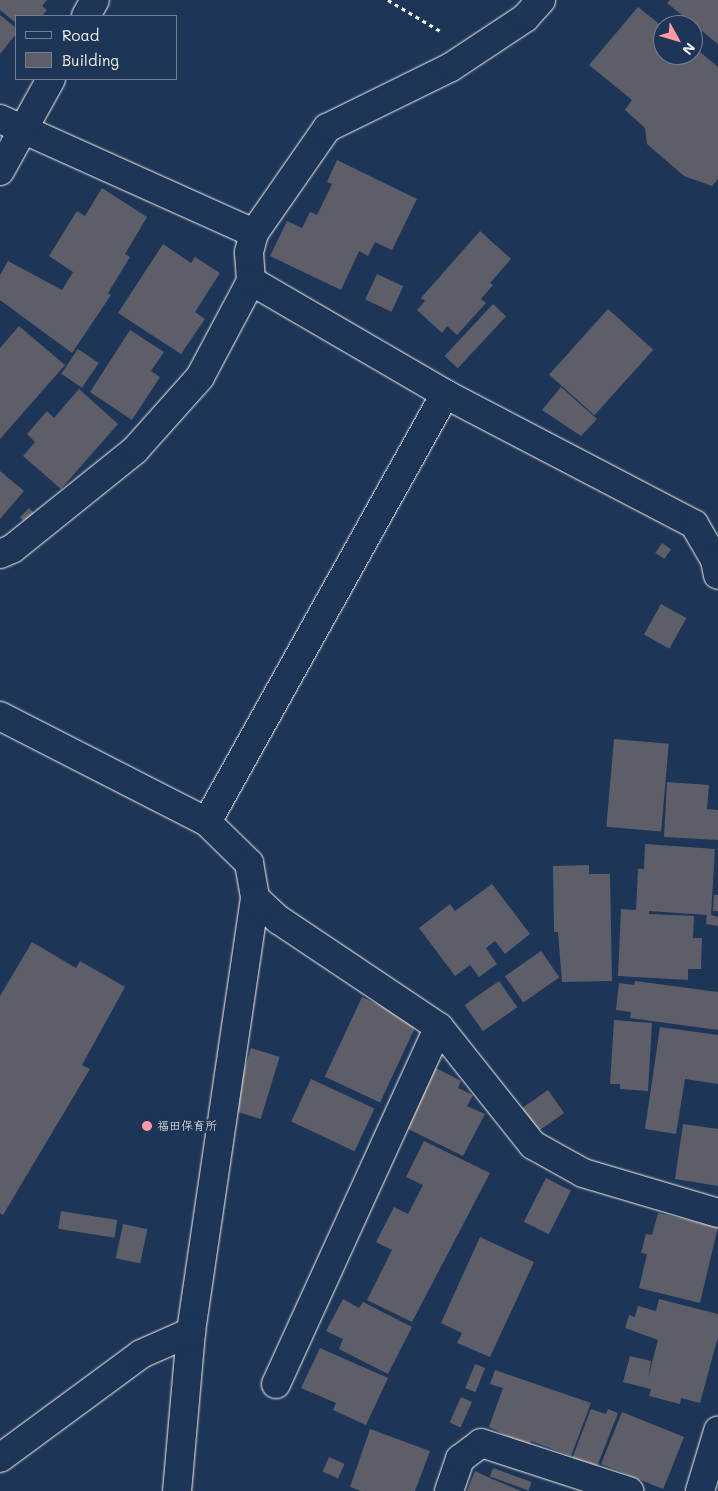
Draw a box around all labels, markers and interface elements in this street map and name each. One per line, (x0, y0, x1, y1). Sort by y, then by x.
legend (15, 15, 178, 80)
north arrow (653, 15, 703, 65)
text: Road (62, 25, 99, 45)
text: N (679, 39, 700, 59)
text: Building (62, 50, 119, 70)
place label: 福田保育所 (157, 1119, 217, 1133)
marker: 福田保育所 (141, 1120, 153, 1132)

